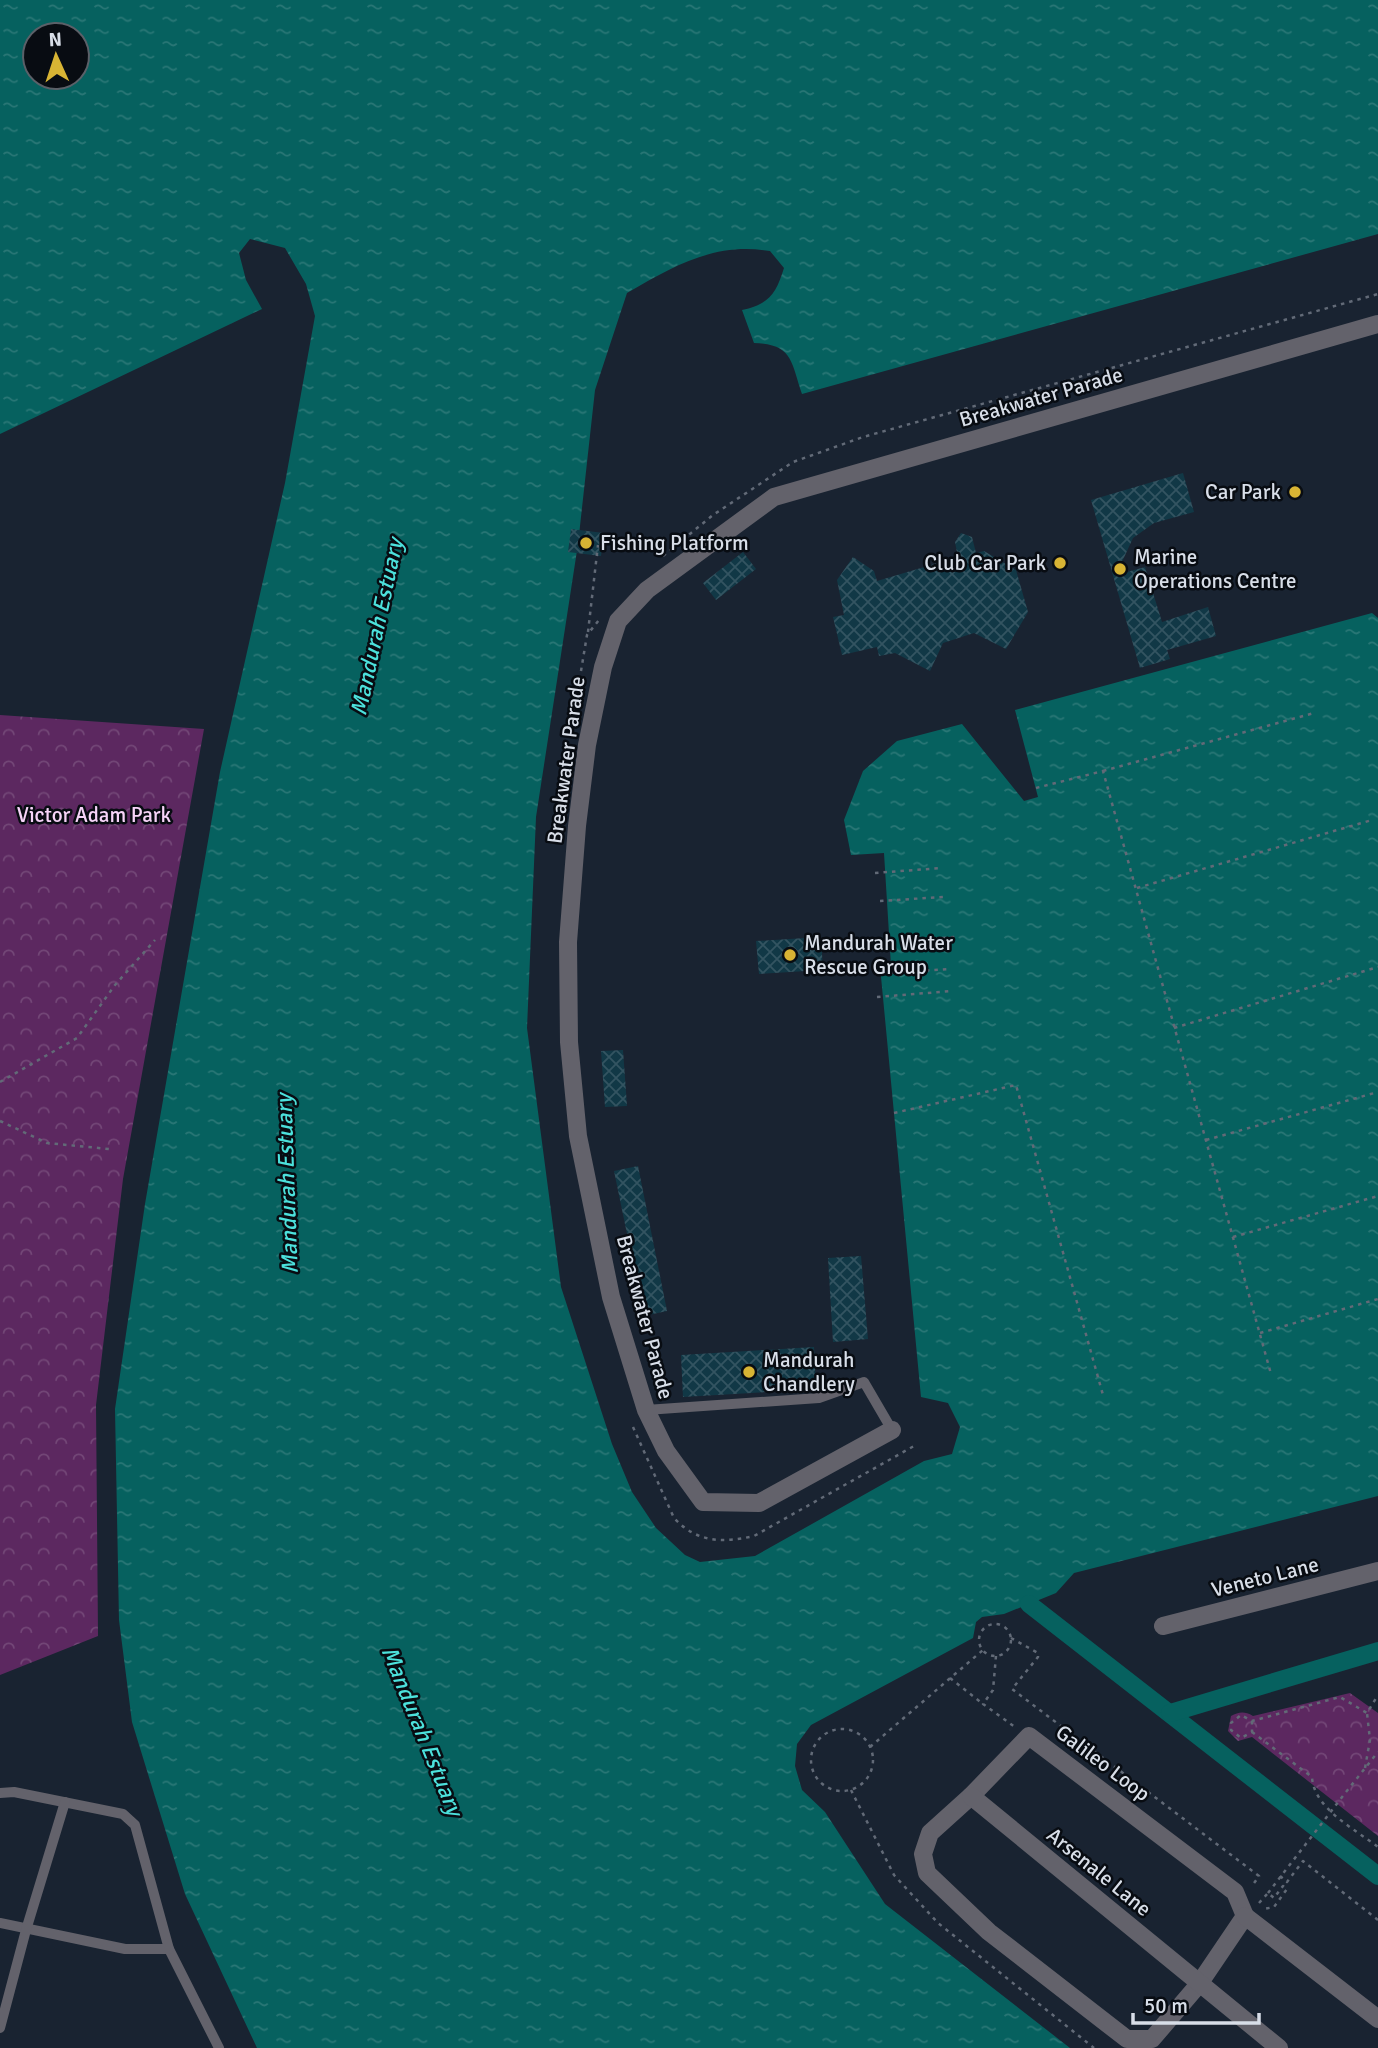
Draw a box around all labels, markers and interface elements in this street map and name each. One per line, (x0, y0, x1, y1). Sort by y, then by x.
north arrow (21, 21, 91, 91)
text: N (48, 28, 62, 52)
street label: Breakwater Parade (956, 361, 1126, 433)
place label: Car Park (1205, 479, 1281, 505)
marker: Car Park (1287, 484, 1303, 500)
place label: Fishing Platform (600, 530, 749, 556)
water label: Mandurah Estuary (344, 533, 411, 718)
marker: Fishing Platform (578, 535, 594, 551)
place label: Marine Operations Centre (1134, 544, 1297, 594)
place label: Club Car Park (924, 550, 1046, 576)
marker: Club Car Park (1052, 555, 1068, 571)
marker: Marine Operations Centre (1112, 561, 1128, 577)
street label: Breakwater Parade (541, 675, 591, 845)
park label: Victor Adam Park (17, 802, 172, 828)
place label: Mandurah Water Rescue Group (804, 930, 953, 980)
marker: Mandurah Water Rescue Group (782, 947, 798, 963)
water label: Mandurah Estuary (269, 1090, 305, 1275)
street label: Breakwater Parade (611, 1232, 679, 1402)
place label: Mandurah Chandlery (763, 1347, 855, 1397)
marker: Mandurah Chandlery (741, 1364, 757, 1380)
street label: Veneto Lane (1209, 1551, 1321, 1603)
water label: Mandurah Estuary (375, 1642, 470, 1823)
street label: Galileo Loop (1051, 1719, 1155, 1807)
street label: Arsenale Lane (1042, 1822, 1156, 1922)
scale bar (1133, 1982, 1259, 2026)
text: 50 m (1144, 1993, 1188, 2019)

